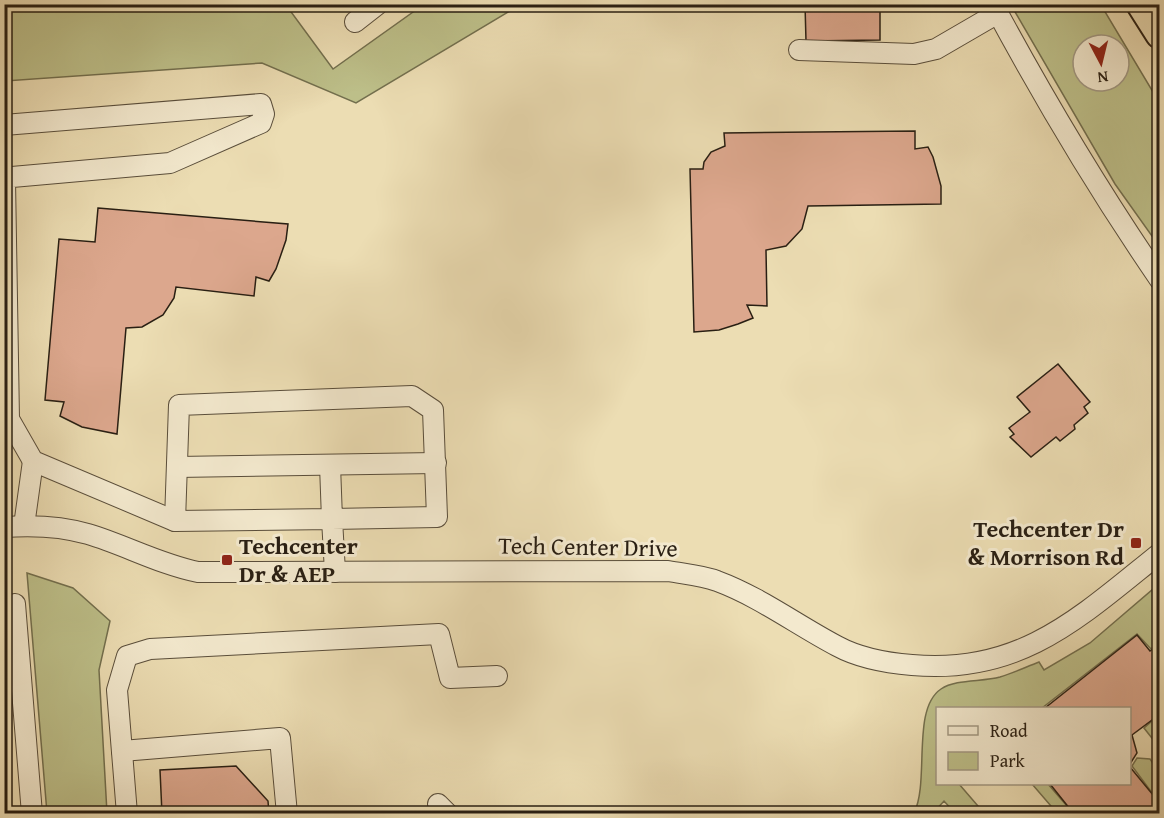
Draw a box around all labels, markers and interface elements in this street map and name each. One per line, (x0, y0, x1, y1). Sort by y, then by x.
north arrow (1071, 33, 1131, 93)
text: N (1096, 65, 1110, 90)
place label: Techcenter Dr & Morrison Rd (968, 511, 1124, 574)
street label: Tech Center Drive (498, 527, 678, 566)
place label: Techcenter Dr & AEP (239, 528, 358, 591)
marker: Techcenter Dr & Morrison Rd (1129, 536, 1143, 550)
marker: Techcenter Dr & AEP (220, 553, 234, 567)
legend (936, 707, 1131, 785)
text: Road (990, 717, 1028, 744)
text: Park (990, 747, 1026, 774)

